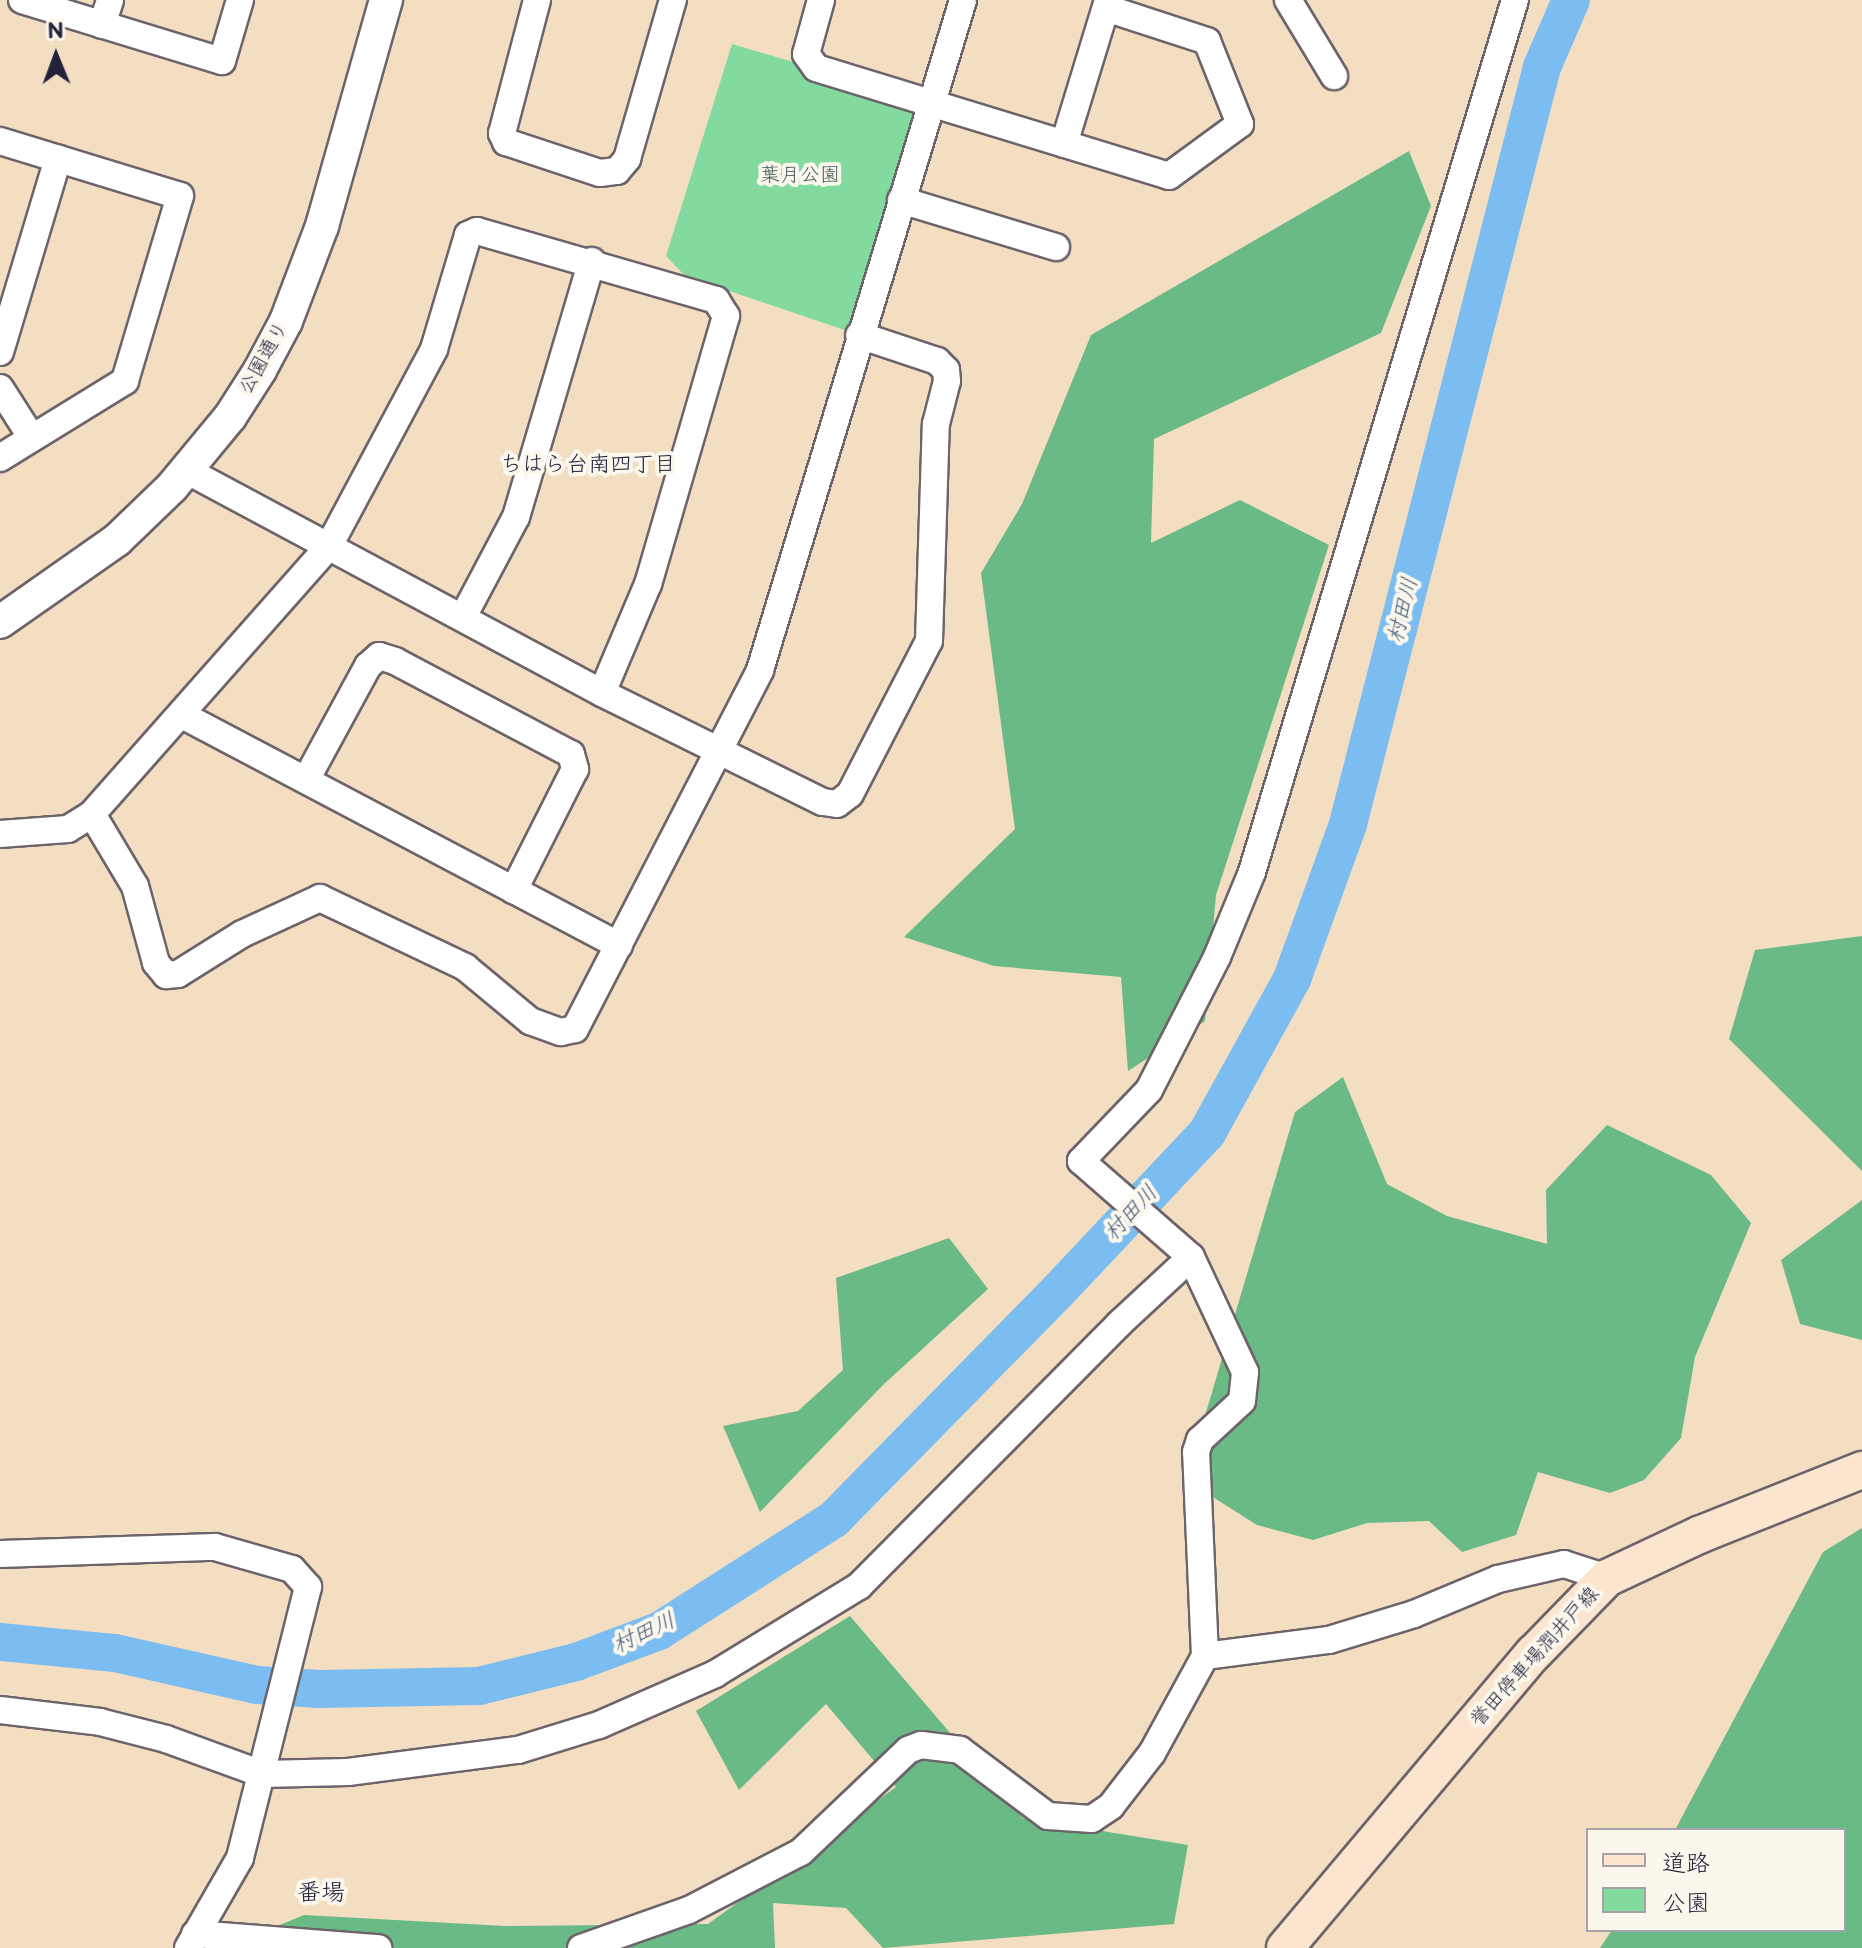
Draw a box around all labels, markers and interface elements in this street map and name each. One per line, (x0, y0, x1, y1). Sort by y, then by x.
north arrow (16, 16, 96, 96)
text: N (47, 18, 64, 45)
park label: 葉月公園 (760, 163, 840, 187)
street label: 公園通り (234, 317, 294, 399)
district label: ちはら台南四丁目 (500, 452, 676, 478)
water label: 村田川 (1382, 575, 1424, 645)
water label: 村田川 (1099, 1180, 1163, 1246)
street label: 誉田停車場潤井戸線 (1466, 1582, 1604, 1732)
water label: 村田川 (609, 1607, 679, 1659)
legend (1586, 1828, 1846, 1932)
text: 道路 (1662, 1849, 1710, 1878)
district label: 番場 (297, 1879, 345, 1907)
text: 公園 (1662, 1889, 1710, 1918)

